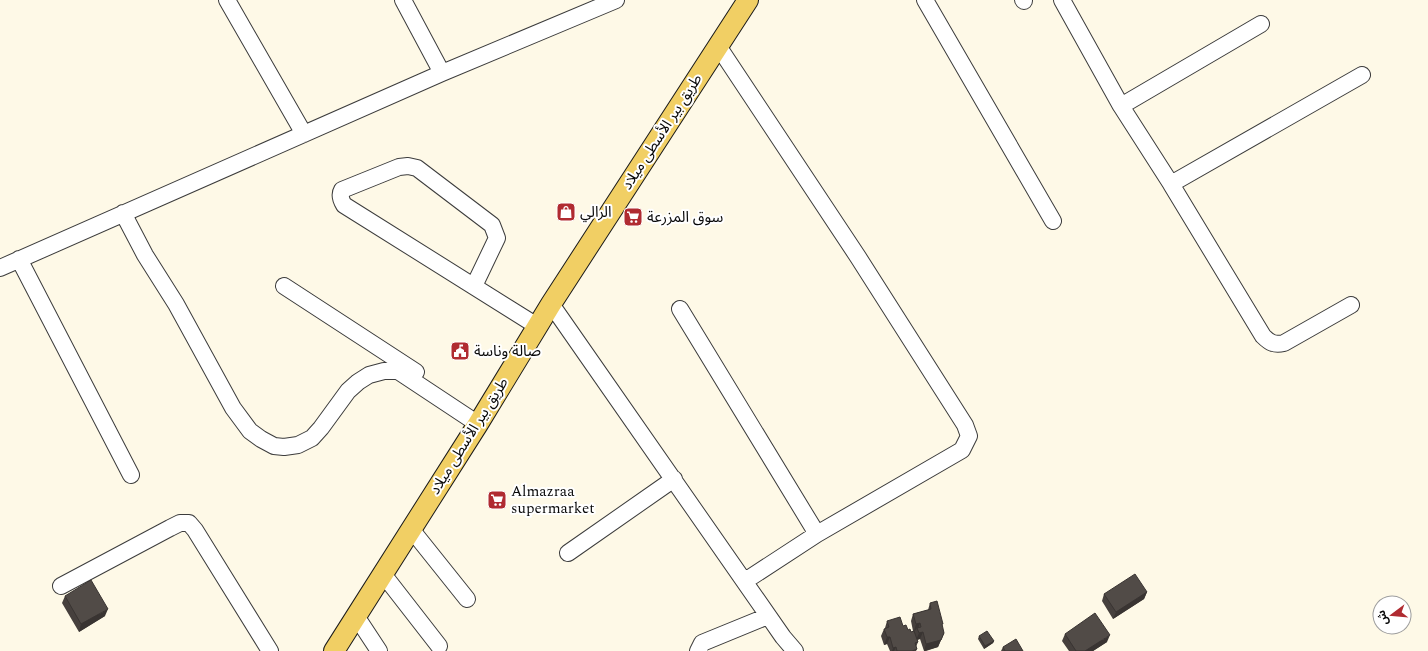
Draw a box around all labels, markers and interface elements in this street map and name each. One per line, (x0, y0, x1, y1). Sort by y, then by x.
street label: طريق بير الأسطى ميلاد (616, 69, 708, 195)
shop icon: الرالي (555, 201, 577, 223)
place label: الرالي (580, 201, 612, 224)
supermarket icon: سوق المزرعة (622, 206, 644, 228)
place label: سوق المزرعة (647, 206, 723, 229)
public building icon: صالة وناسة (449, 340, 471, 362)
place label: صالة وناسة (474, 340, 541, 363)
street label: طريق بير الأسطى ميلاد (424, 373, 514, 499)
place label: Almazraa supermarket (511, 480, 594, 520)
supermarket icon: Almazraa supermarket (486, 489, 508, 511)
north arrow (1372, 595, 1412, 635)
text: ش (1373, 608, 1393, 627)

